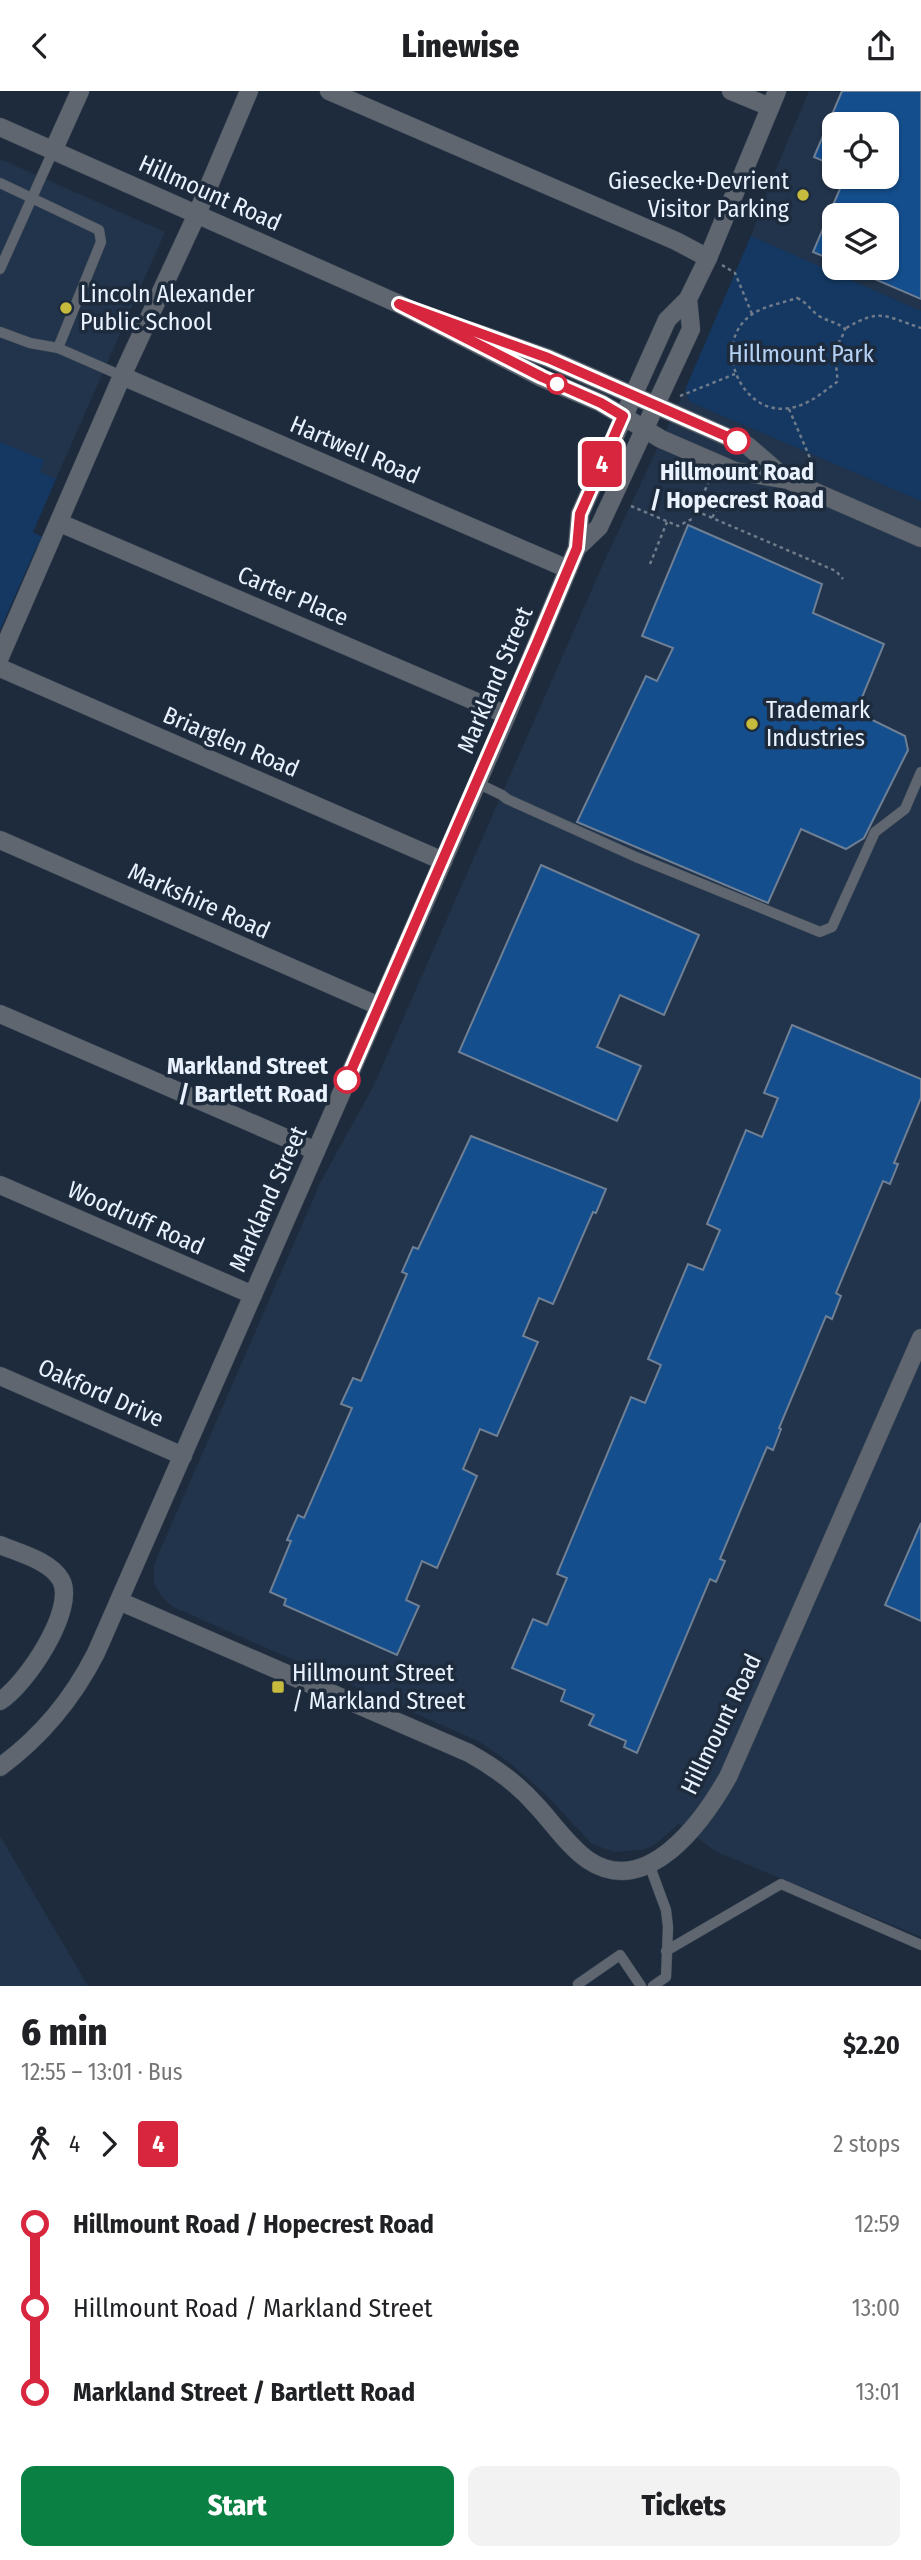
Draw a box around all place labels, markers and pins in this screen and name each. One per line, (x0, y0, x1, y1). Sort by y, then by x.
place label: Giesecke+Devrient Visitor Parking (608, 167, 790, 223)
marker: Giesecke+Devrient Visitor Parking (795, 187, 811, 203)
place label: Lincoln Alexander Public School (80, 280, 255, 336)
marker: Lincoln Alexander Public School (58, 300, 74, 316)
unlabelled marker (547, 374, 567, 394)
marker: Hillmount Road / Hopecrest Road (724, 428, 750, 454)
place label: Hillmount Road / Hopecrest Road (650, 458, 824, 514)
place label: Trademark Industries (766, 696, 871, 752)
marker: Trademark Industries (744, 716, 760, 732)
place label: Markland Street / Bartlett Road (167, 1052, 329, 1108)
marker: Markland Street / Bartlett Road (334, 1067, 360, 1093)
place label: Hillmount Street / Markland Street (292, 1659, 466, 1715)
marker: Hillmount Street / Markland Street (270, 1679, 286, 1695)

